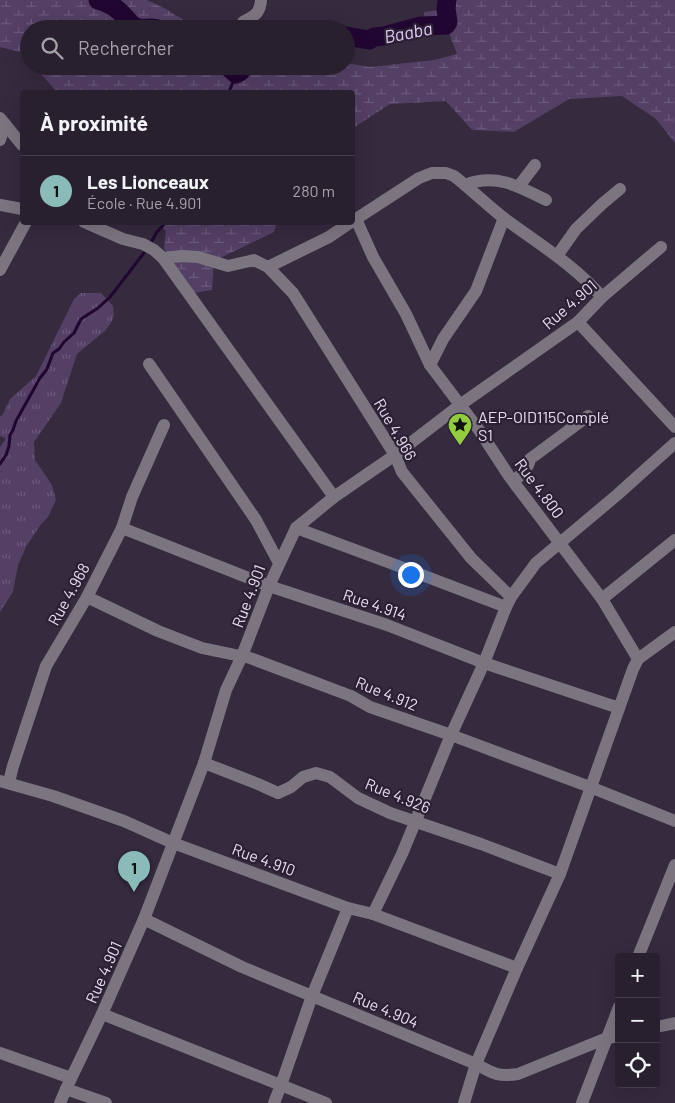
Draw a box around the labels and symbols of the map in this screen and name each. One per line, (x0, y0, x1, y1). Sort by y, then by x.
water label: Baaba (382, 17, 434, 47)
street label: Rue 4.901 (538, 275, 600, 333)
street label: Rue 4.966 (371, 395, 421, 463)
place label: AEP-OID115Complé S1 (478, 407, 609, 444)
place icon: AEP-OID115Complé S1 (447, 412, 473, 446)
street label: Rue 4.800 (511, 454, 569, 522)
street label: Rue 4.968 (43, 560, 93, 628)
street label: Rue 4.901 (227, 562, 269, 630)
your location (398, 562, 424, 588)
street label: Rue 4.914 (341, 584, 409, 624)
street label: Rue 4.912 (353, 672, 421, 714)
street label: Rue 4.926 (363, 773, 433, 817)
street label: Rue 4.910 (230, 839, 298, 879)
pin: 1 (118, 851, 150, 892)
street label: Rue 4.901 (81, 938, 125, 1006)
street label: Rue 4.904 (350, 987, 422, 1031)

